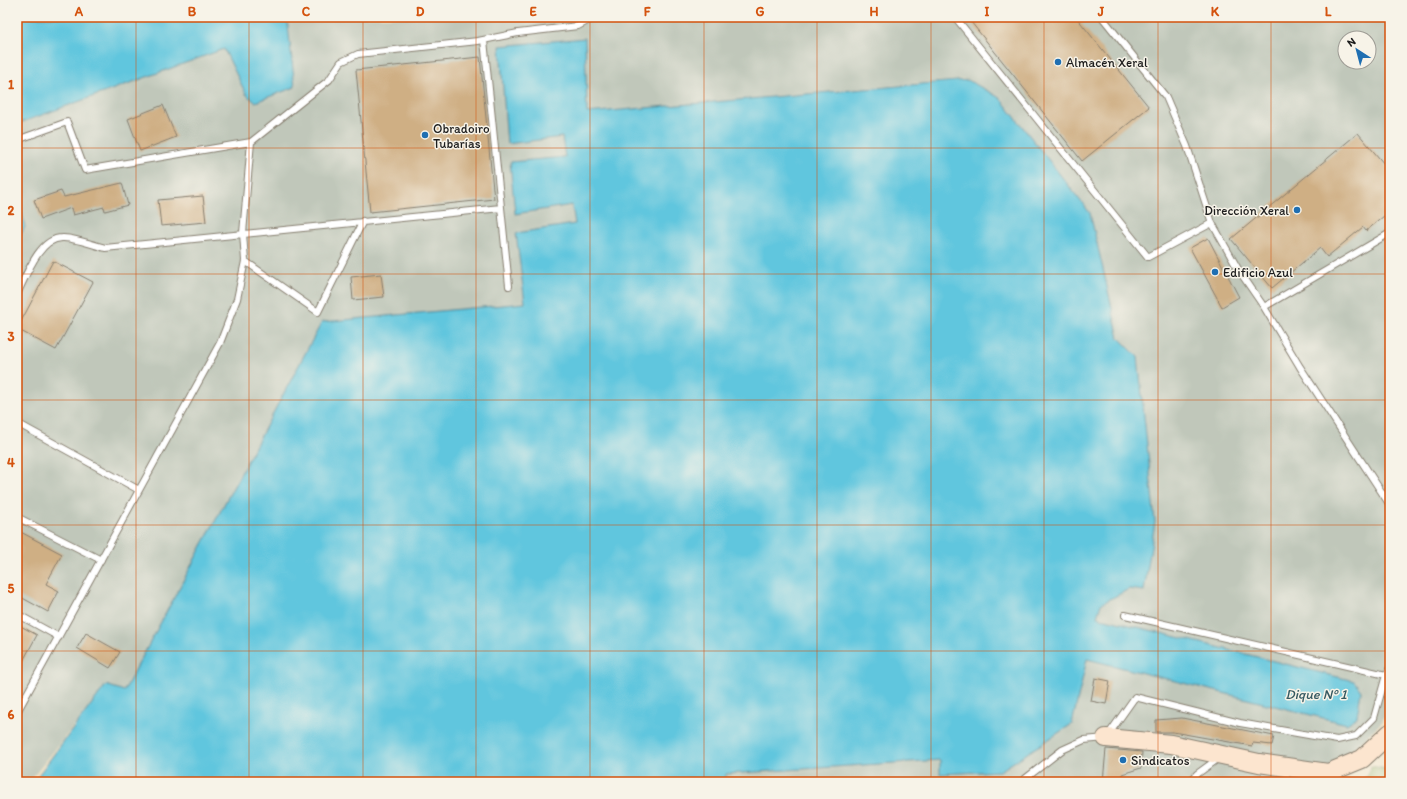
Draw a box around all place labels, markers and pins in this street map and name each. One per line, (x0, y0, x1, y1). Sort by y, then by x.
place label: Almacén Xeral (1066, 55, 1148, 70)
marker: Almacén Xeral (1053, 57, 1063, 67)
place label: Obradoiro Tubarías (433, 121, 490, 151)
marker: Obradoiro Tubarías (420, 130, 430, 140)
place label: Dirección Xeral (1204, 203, 1289, 218)
marker: Dirección Xeral (1292, 205, 1302, 215)
place label: Edificio Azul (1223, 265, 1293, 280)
marker: Edificio Azul (1210, 267, 1220, 277)
place label: Sindicatos (1131, 753, 1190, 768)
marker: Sindicatos (1118, 755, 1128, 765)

